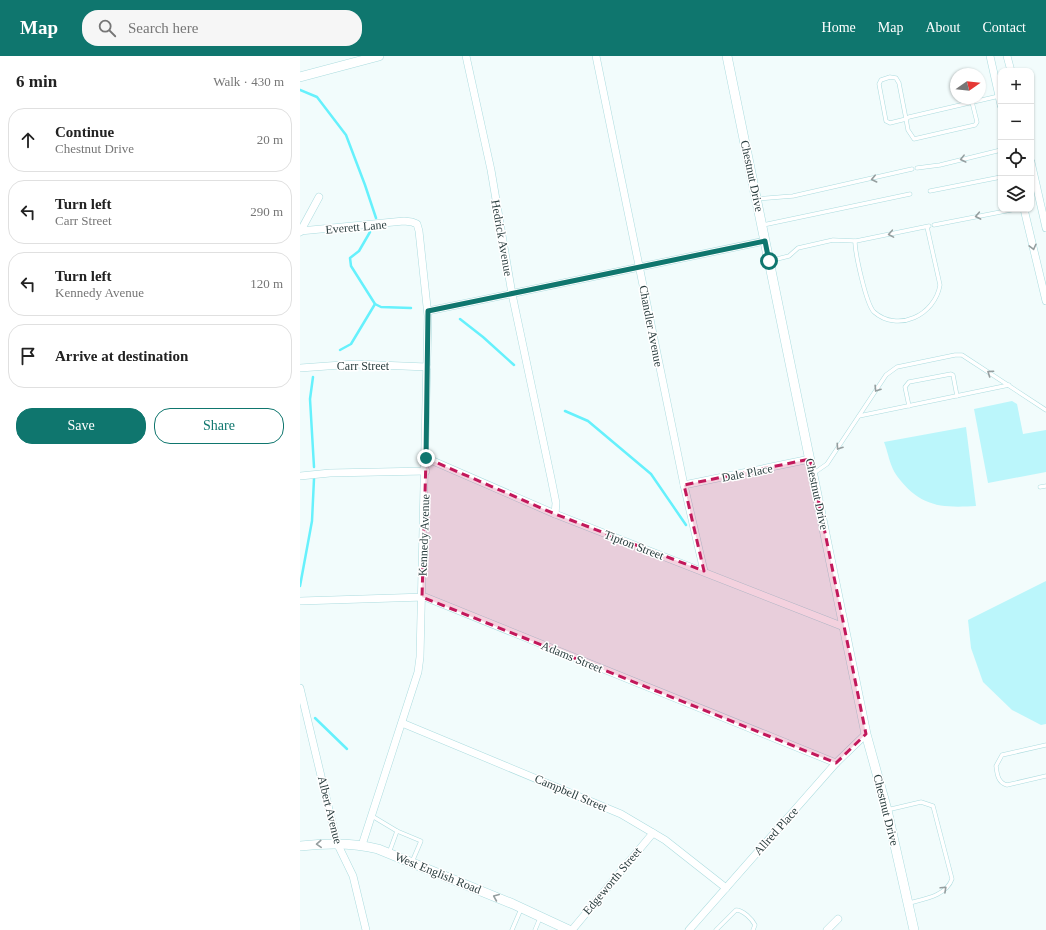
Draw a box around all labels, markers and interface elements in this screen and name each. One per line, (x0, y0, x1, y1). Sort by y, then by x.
search box (82, 10, 362, 46)
text: Map (20, 17, 58, 38)
icon: search (96, 17, 118, 39)
text: Search here (128, 20, 198, 36)
text: Home (822, 20, 856, 35)
text: Map (878, 20, 903, 35)
text: About (925, 20, 960, 35)
text: Contact (982, 20, 1026, 35)
north arrow (950, 68, 986, 104)
map controls (998, 68, 1034, 212)
button: + (998, 68, 1034, 104)
text: 6 min (16, 72, 57, 91)
text: Walk · 430 m (213, 74, 284, 89)
button: − (998, 104, 1034, 140)
text: Continue (55, 124, 114, 140)
icon: ahead (17, 129, 39, 151)
text: 20 m (257, 132, 283, 147)
street label: Chestnut Drive (738, 139, 766, 213)
button: locate (998, 140, 1034, 176)
text: Chestnut Drive (55, 141, 134, 156)
one-way arrow (960, 155, 966, 163)
one-way arrow (871, 175, 877, 183)
button: layers (998, 176, 1034, 212)
text: Turn left (55, 196, 112, 212)
street label: Hedrick Avenue (488, 199, 516, 277)
icon: left (17, 201, 39, 223)
text: 290 m (250, 204, 283, 219)
one-way arrow (974, 212, 981, 220)
text: Carr Street (55, 213, 112, 228)
street label: Everett Lane (325, 217, 387, 237)
one-way arrow (888, 230, 894, 238)
one-way arrow (1028, 243, 1037, 250)
route start (760, 252, 778, 270)
text: Turn left (55, 268, 112, 284)
icon: left (17, 273, 39, 295)
text: 120 m (250, 276, 283, 291)
street label: Chandler Avenue (636, 284, 666, 368)
text: Kennedy Avenue (55, 285, 144, 300)
icon: arrive (17, 345, 39, 367)
text: Arrive at destination (55, 348, 188, 364)
street label: Carr Street (337, 359, 390, 373)
one-way arrow (988, 371, 995, 378)
one-way arrow (874, 385, 882, 392)
button: Save (16, 408, 146, 444)
button: Share (154, 408, 284, 444)
one-way arrow (836, 443, 844, 450)
route end (417, 449, 435, 467)
street label: Chestnut Drive (803, 457, 831, 531)
street label: Dale Place (720, 461, 774, 485)
street label: Kennedy Avenue (416, 494, 432, 576)
street label: Tipton Street (602, 527, 666, 563)
street label: Adams Street (539, 638, 605, 676)
street label: Campbell Street (533, 771, 610, 815)
street label: Chestnut Drive (870, 773, 902, 847)
street label: Albert Avenue (315, 775, 345, 845)
street label: Allred Place (751, 804, 801, 858)
one-way arrow (316, 840, 322, 849)
street label: Edgeworth Street (580, 844, 645, 918)
street label: West English Road (393, 849, 483, 897)
one-way arrow (939, 886, 947, 893)
one-way arrow (492, 894, 500, 902)

